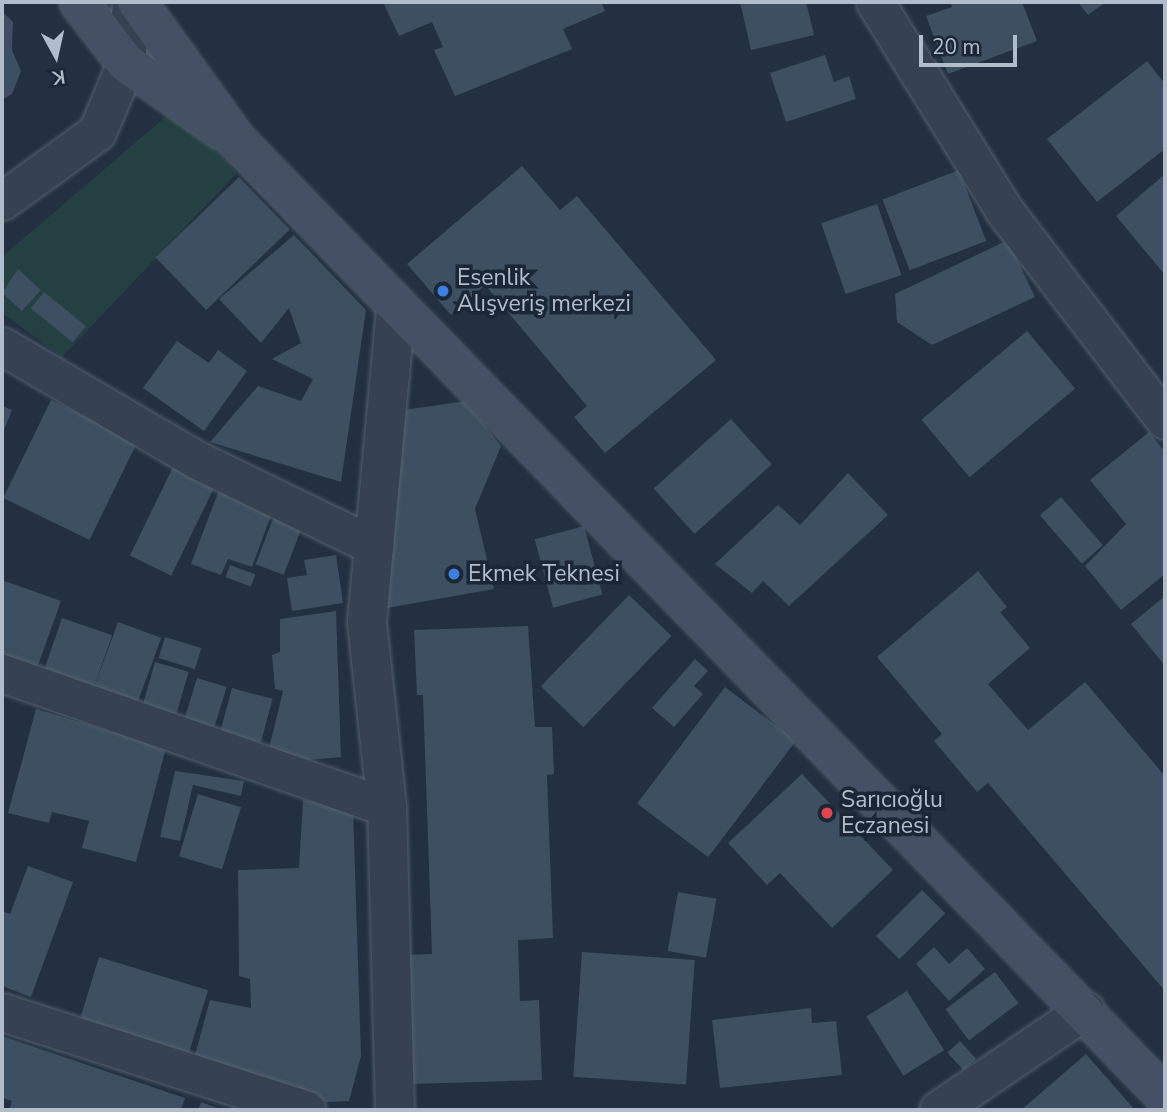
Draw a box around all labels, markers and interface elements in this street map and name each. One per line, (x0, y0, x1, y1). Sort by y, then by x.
north arrow (21, 21, 91, 91)
scale bar (922, 21, 1020, 65)
text: 20 m (932, 33, 981, 61)
text: K (51, 63, 67, 91)
place label: Esenlik Alışveriş merkezi (457, 264, 631, 318)
marker: Esenlik Alışveriş merkezi (435, 283, 451, 299)
place label: Ekmek Teknesi (468, 560, 620, 588)
marker: Ekmek Teknesi (446, 566, 462, 582)
place label: Sarıcıoğlu Eczanesi (841, 786, 943, 840)
marker: Sarıcıoğlu Eczanesi (819, 805, 835, 821)

